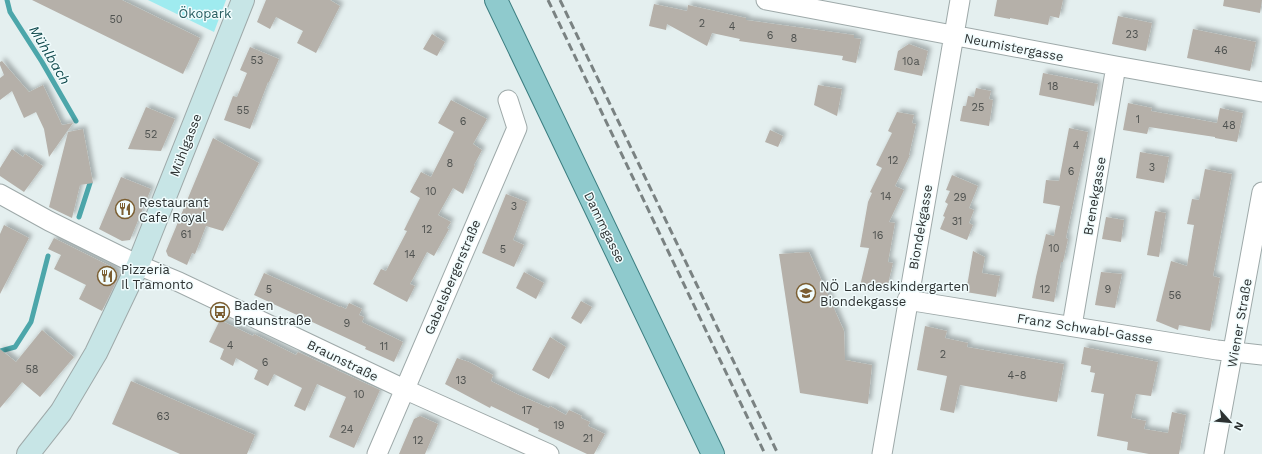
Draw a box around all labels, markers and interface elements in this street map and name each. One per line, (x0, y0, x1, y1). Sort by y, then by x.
park label: Ökopark (179, 6, 232, 21)
house number: 50 (109, 13, 123, 26)
house number: 2 (699, 17, 705, 30)
house number: 4 (729, 20, 736, 33)
water label: Mühlbach (26, 23, 74, 87)
house number: 23 (1126, 28, 1138, 41)
house number: 6 (767, 29, 774, 42)
street label: Neumistergasse (963, 30, 1065, 64)
house number: 8 (791, 32, 798, 45)
house number: 46 (1214, 44, 1228, 57)
house number: 53 (251, 54, 263, 67)
house number: 10a (902, 55, 920, 68)
house number: 18 (1047, 80, 1059, 93)
house number: 25 (972, 101, 984, 114)
house number: 55 (237, 104, 249, 117)
street label: Mühlgasse (167, 111, 204, 179)
house number: 1 (1136, 113, 1140, 126)
house number: 6 (460, 115, 467, 128)
house number: 48 (1222, 119, 1236, 132)
house number: 52 (145, 128, 157, 141)
house number: 4 (1073, 139, 1080, 152)
house number: 12 (888, 154, 898, 167)
street label: Brenekgasse (1080, 156, 1109, 237)
house number: 8 (447, 157, 454, 170)
house number: 3 (1149, 161, 1155, 174)
house number: 6 (1068, 165, 1075, 178)
street label: Biondekgasse (906, 183, 935, 271)
house number: 10 (425, 185, 437, 198)
street label: Dammgasse (581, 189, 628, 265)
house number: 14 (880, 190, 892, 203)
house number: 29 (953, 191, 967, 204)
place label: Restaurant Cafe Royal (139, 195, 209, 225)
restaurant icon: Restaurant Cafe Royal (114, 198, 136, 220)
house number: 3 (511, 200, 517, 213)
house number: 31 (952, 215, 962, 228)
street label: Gabelsbergerstraße (421, 217, 484, 337)
house number: 12 (422, 223, 432, 236)
house number: 61 (181, 228, 191, 241)
house number: 16 (873, 229, 884, 242)
house number: 10 (1048, 242, 1060, 255)
house number: 5 (500, 243, 506, 256)
house number: 14 (404, 248, 416, 261)
place label: Pizzeria Il Tramonto (121, 262, 193, 292)
restaurant icon: Pizzeria Il Tramonto (96, 265, 118, 287)
street label: Wiener Straße (1224, 277, 1255, 369)
place label: NÖ Landeskindergarten Biondekgasse (820, 279, 969, 309)
school or university icon: NÖ Landeskindergarten Biondekgasse (795, 282, 817, 304)
house number: 5 (266, 283, 272, 296)
house number: 12 (1040, 283, 1050, 296)
house number: 9 (1105, 283, 1112, 296)
house number: 56 (1168, 289, 1182, 302)
place label: Baden Braunstraße (234, 298, 311, 328)
bus stop icon: Baden Braunstraße (209, 301, 231, 323)
street label: Franz Schwabl-Gasse (1016, 310, 1154, 347)
house number: 9 (344, 317, 351, 330)
street label: Braunstraße (305, 337, 381, 384)
house number: 4 (227, 339, 234, 352)
house number: 11 (380, 340, 388, 353)
house number: 2 (940, 348, 946, 361)
house number: 6 (262, 356, 269, 369)
house number: 58 (25, 363, 39, 376)
house number: 4-8 (1007, 369, 1027, 382)
house number: 13 (456, 374, 466, 387)
house number: 10 (353, 388, 365, 401)
north arrow (1210, 402, 1250, 442)
house number: 17 (522, 404, 532, 417)
house number: 63 (156, 410, 170, 423)
house number: 19 (553, 419, 565, 432)
text: N (1231, 420, 1246, 433)
house number: 24 (341, 423, 354, 436)
house number: 21 (583, 432, 593, 445)
house number: 12 (413, 434, 423, 447)

